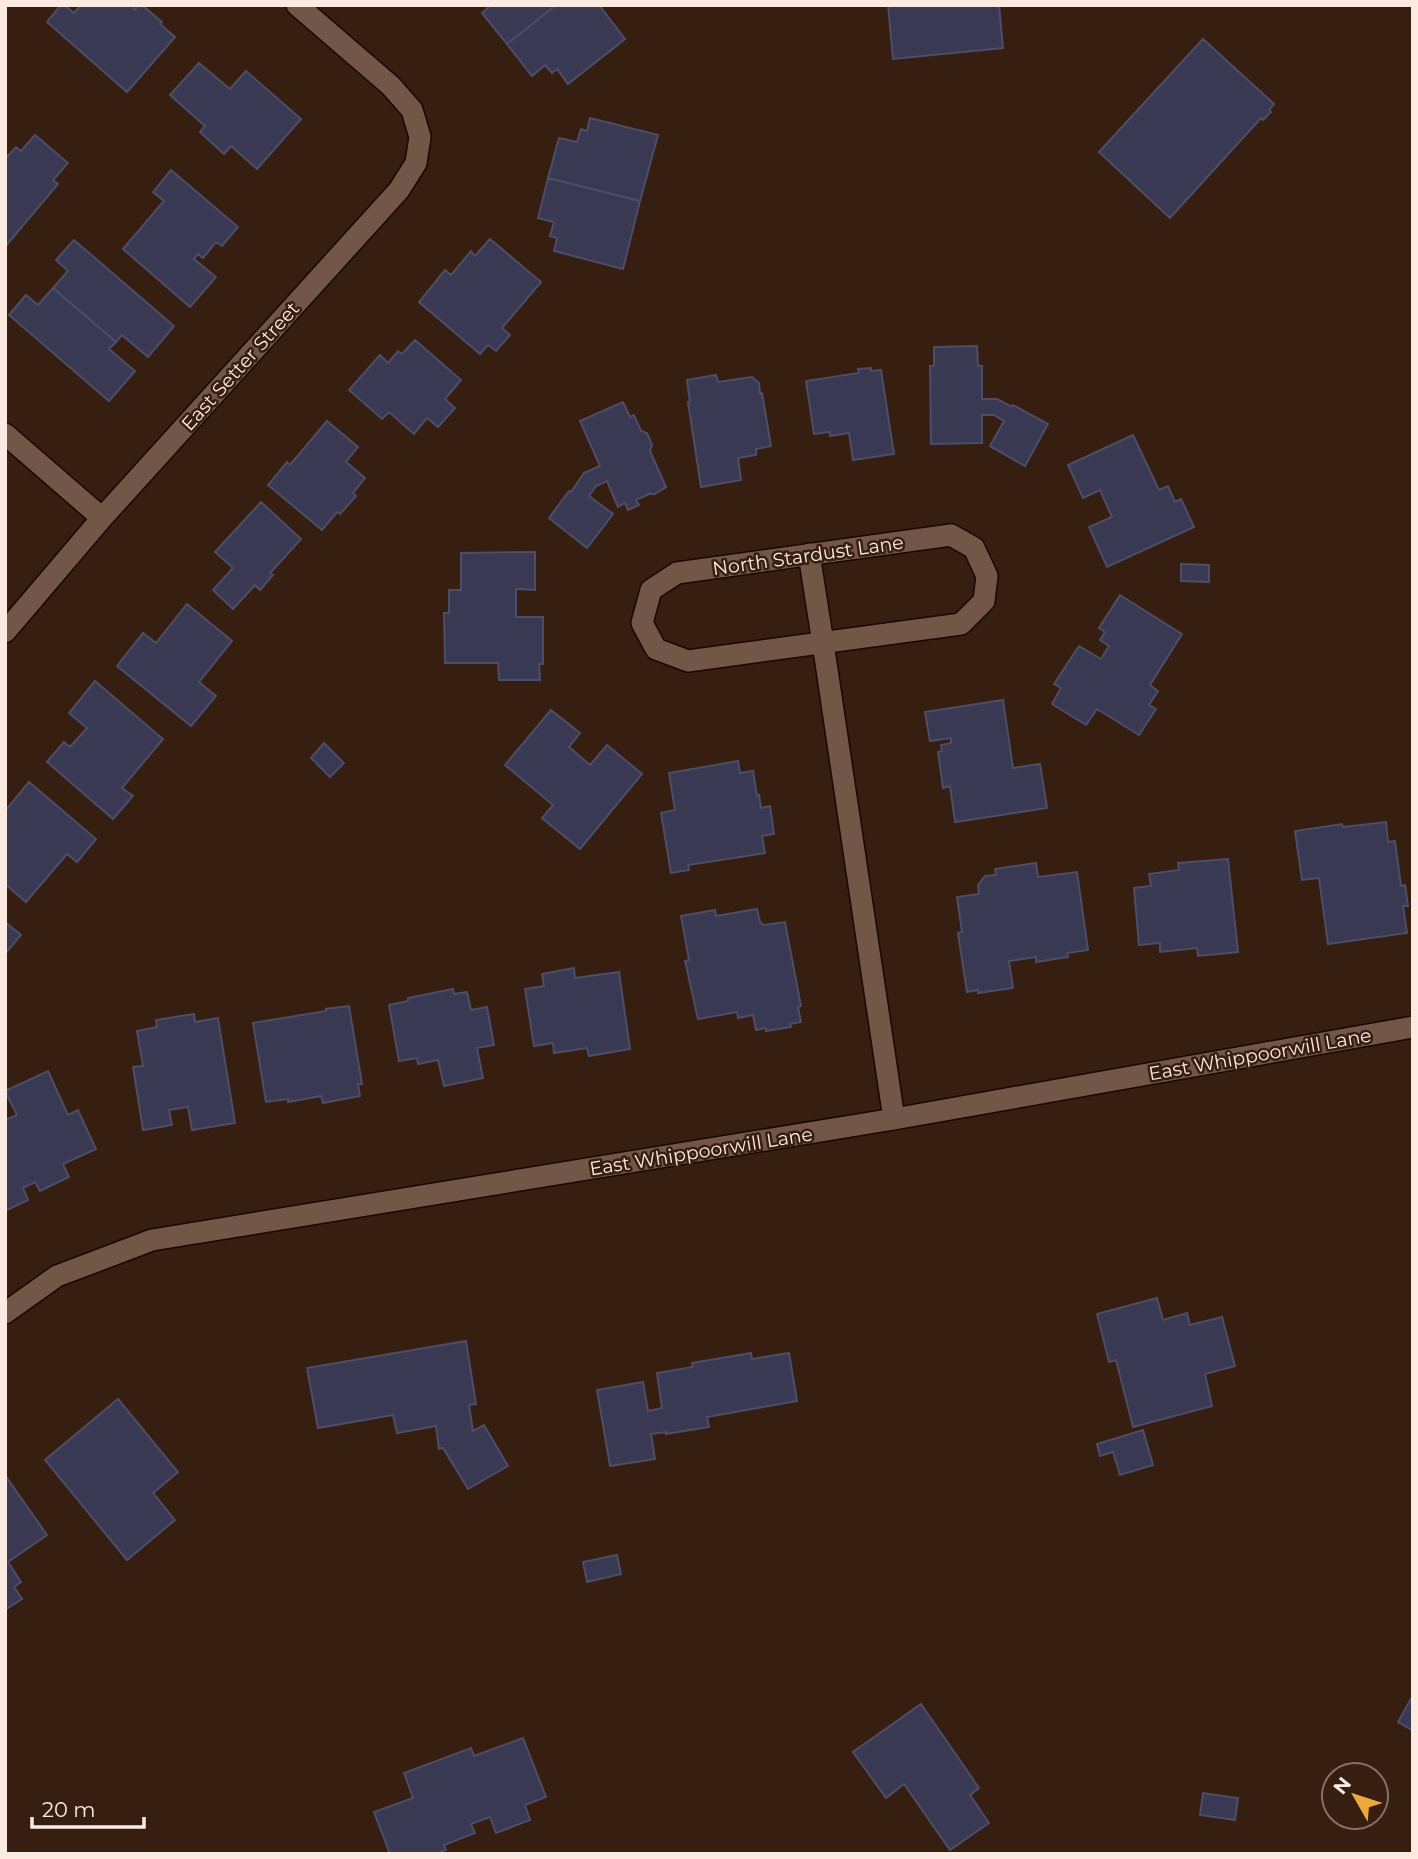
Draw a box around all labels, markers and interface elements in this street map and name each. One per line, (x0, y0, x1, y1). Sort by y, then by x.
street label: East Setter Street (177, 297, 304, 435)
street label: North Stardust Lane (711, 531, 905, 580)
street label: East Whippoorwill Lane (1147, 1024, 1373, 1085)
street label: East Whippoorwill Lane (588, 1122, 814, 1181)
north arrow (1320, 1761, 1390, 1831)
text: N (1328, 1772, 1356, 1799)
scale bar (32, 1786, 144, 1830)
text: 20 m (42, 1797, 96, 1822)

